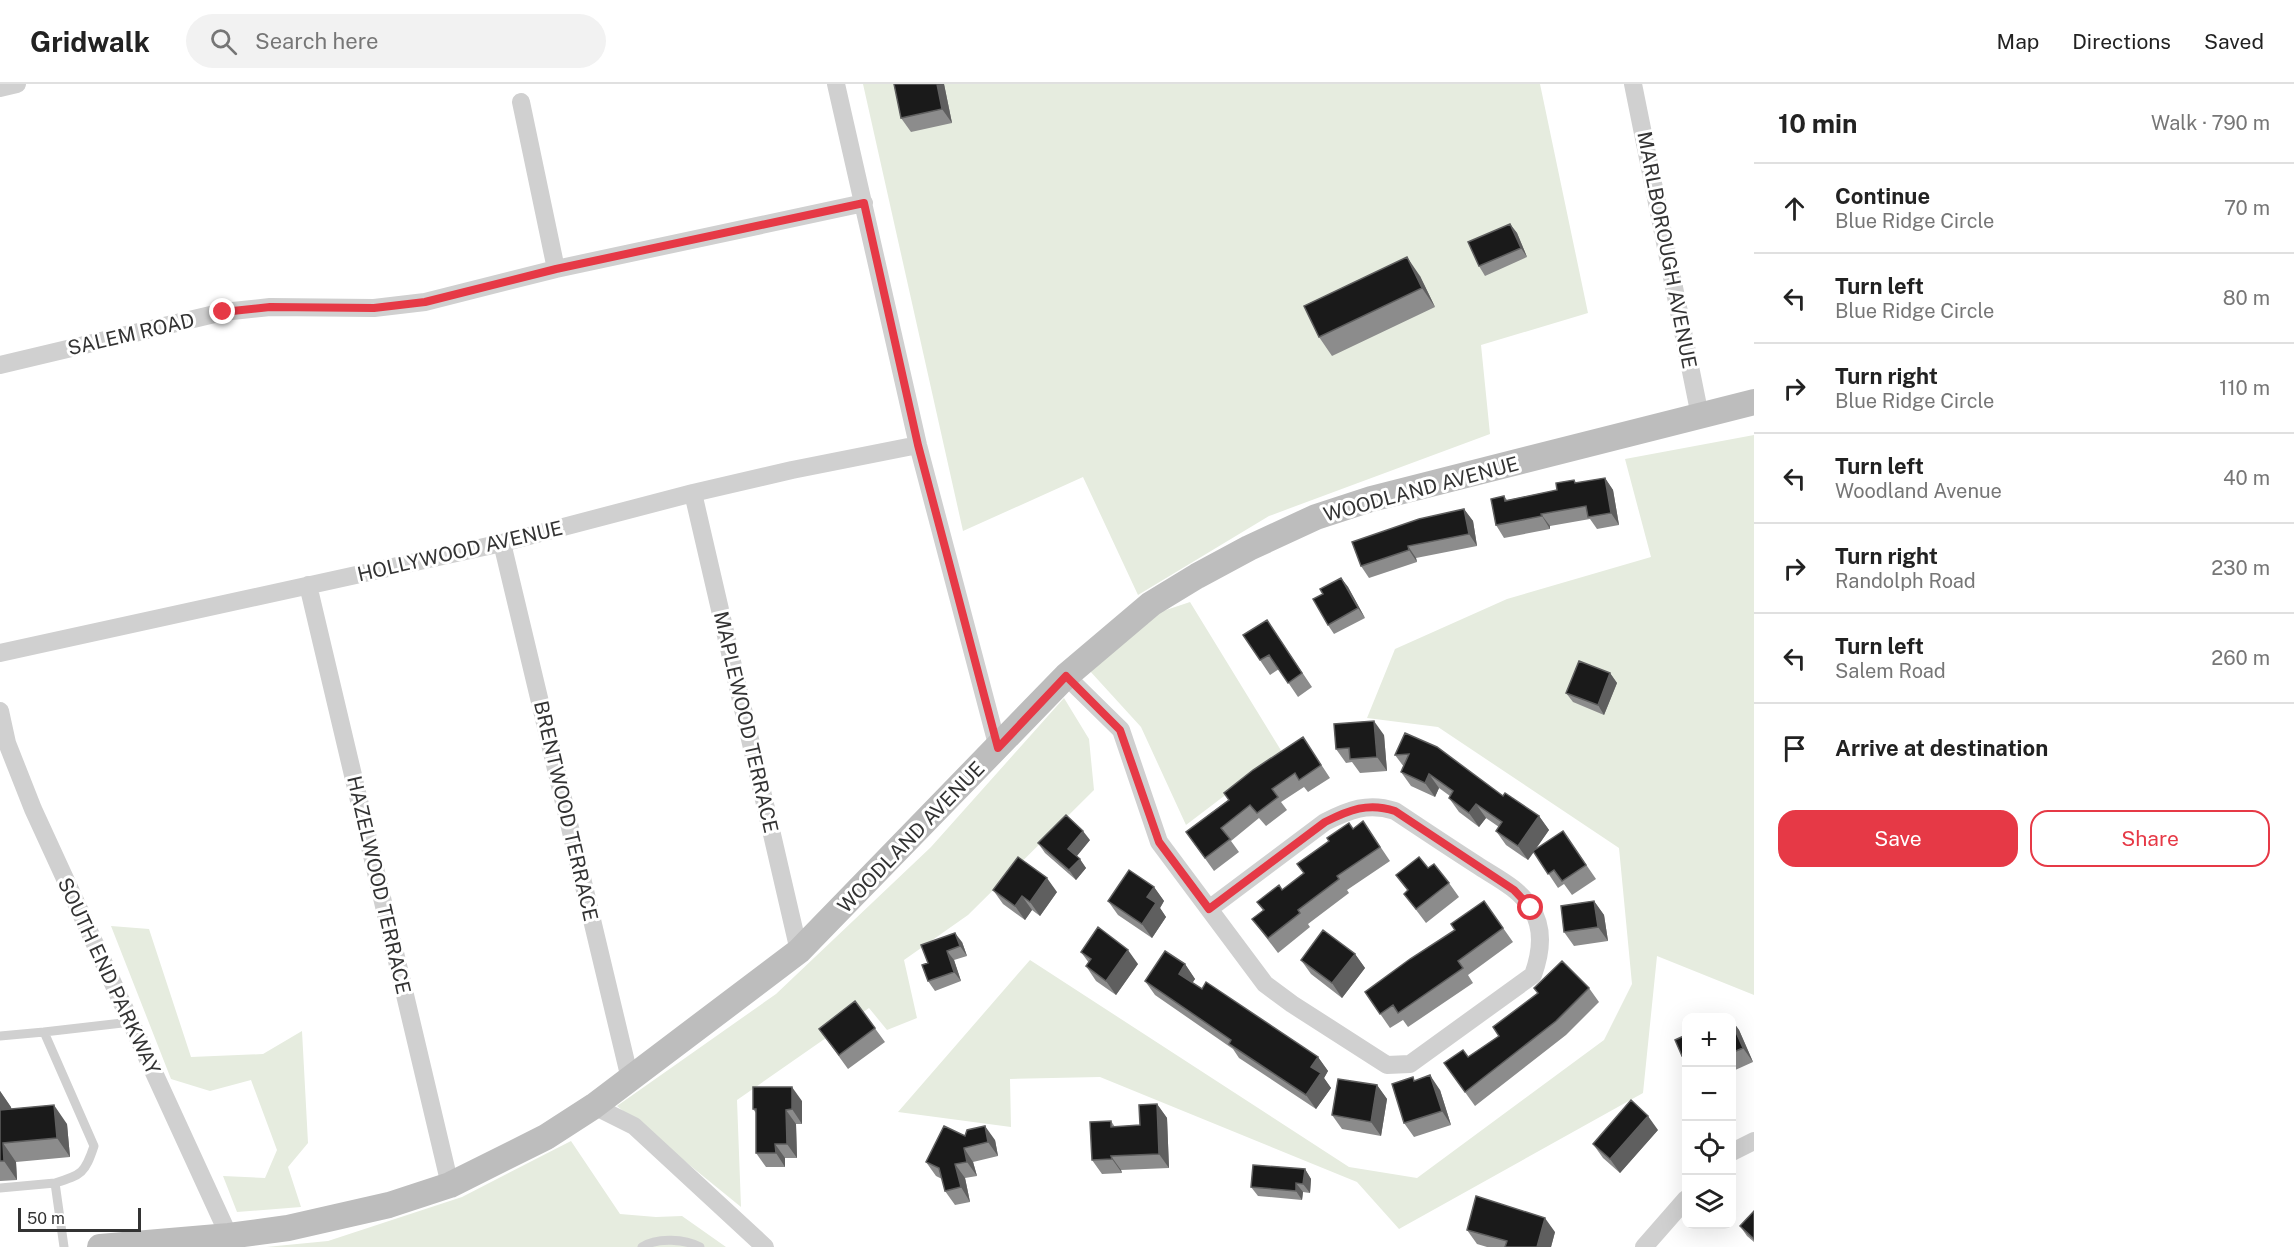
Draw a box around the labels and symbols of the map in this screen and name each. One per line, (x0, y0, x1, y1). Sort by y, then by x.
street label: MARLBOROUGH AVENUE (1632, 129, 1702, 371)
route end (209, 298, 235, 324)
street label: SALEM ROAD (65, 308, 197, 360)
street label: WOODLAND AVENUE (1321, 451, 1521, 527)
street label: HOLLYWOOD AVENUE (355, 516, 565, 586)
street label: MAPLEWOOD TERRACE (709, 609, 783, 835)
street label: BRENTWOOD TERRACE (529, 699, 603, 923)
street label: WOODLAND AVENUE (833, 756, 989, 918)
street label: HAZELWOOD TERRACE (342, 774, 416, 996)
street label: SOUTH END PARKWAY (53, 874, 165, 1078)
route start (1517, 894, 1543, 920)
scale bar (18, 1205, 141, 1232)

